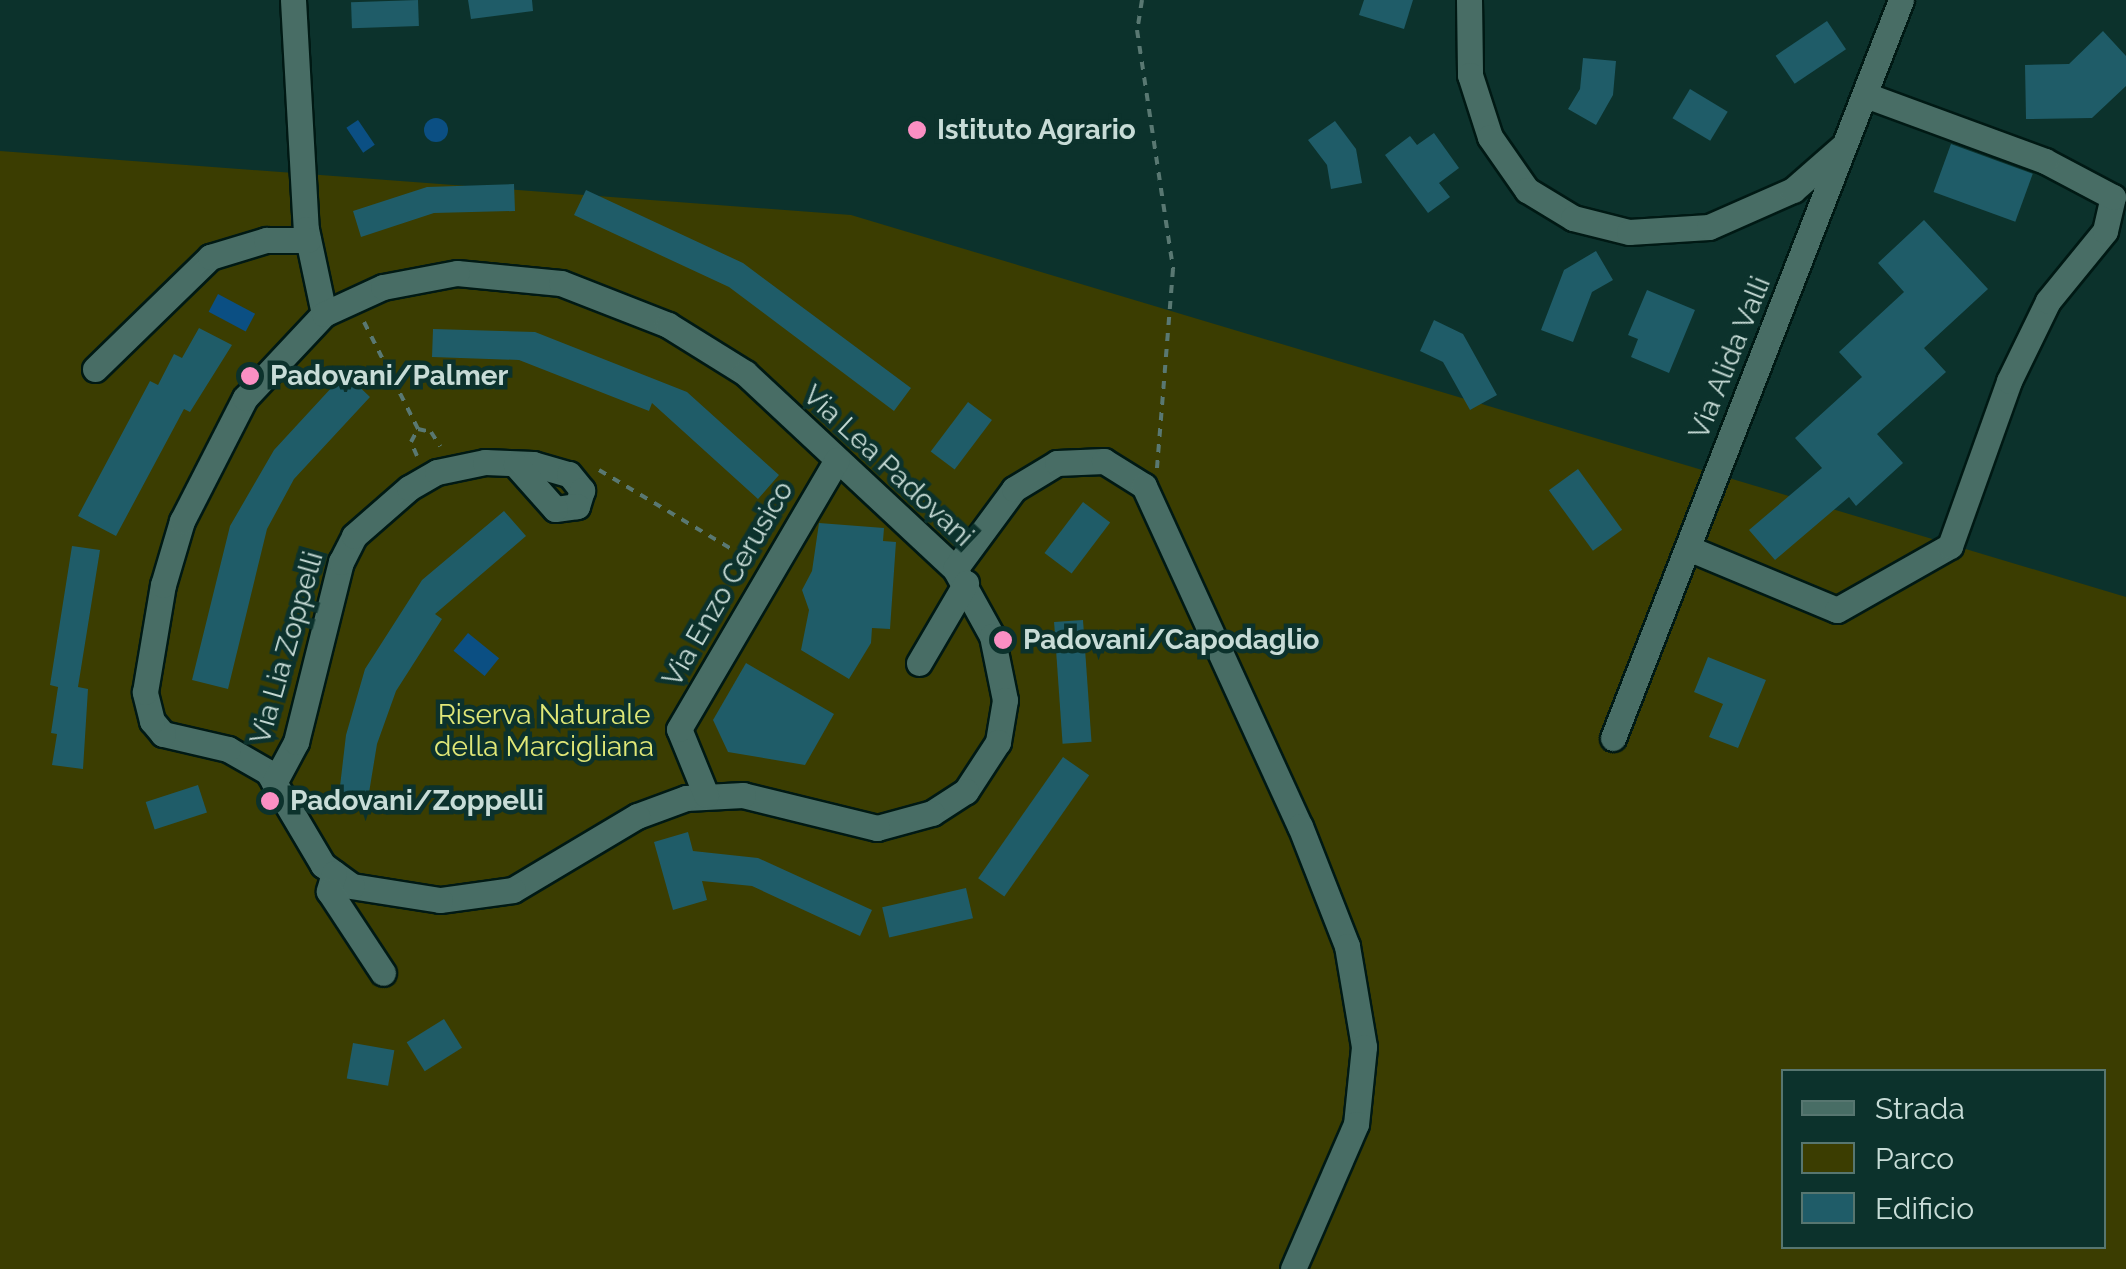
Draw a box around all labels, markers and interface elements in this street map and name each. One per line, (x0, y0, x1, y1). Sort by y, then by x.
place label: Istituto Agrario (937, 113, 1137, 147)
marker: Istituto Agrario (906, 119, 928, 141)
street label: Via Alida Valli (1682, 271, 1778, 445)
place label: Padovani/Palmer (270, 359, 508, 393)
marker: Padovani/Palmer (239, 365, 261, 387)
street label: Via Lea Padovani (796, 378, 980, 554)
street label: Via Enzo Cerusico (656, 475, 800, 693)
street label: Via Lia Zoppelli (243, 548, 331, 748)
place label: Padovani/Capodaglio (1023, 623, 1320, 657)
marker: Padovani/Capodaglio (992, 629, 1014, 651)
park label: Riserva Naturale della Marcigliana (434, 698, 654, 764)
place label: Padovani/Zoppelli (290, 784, 544, 818)
marker: Padovani/Zoppelli (259, 790, 281, 812)
legend (1781, 1069, 2106, 1249)
text: Strada (1875, 1091, 1965, 1126)
text: Parco (1875, 1141, 1954, 1176)
text: Edificio (1875, 1191, 1974, 1226)

